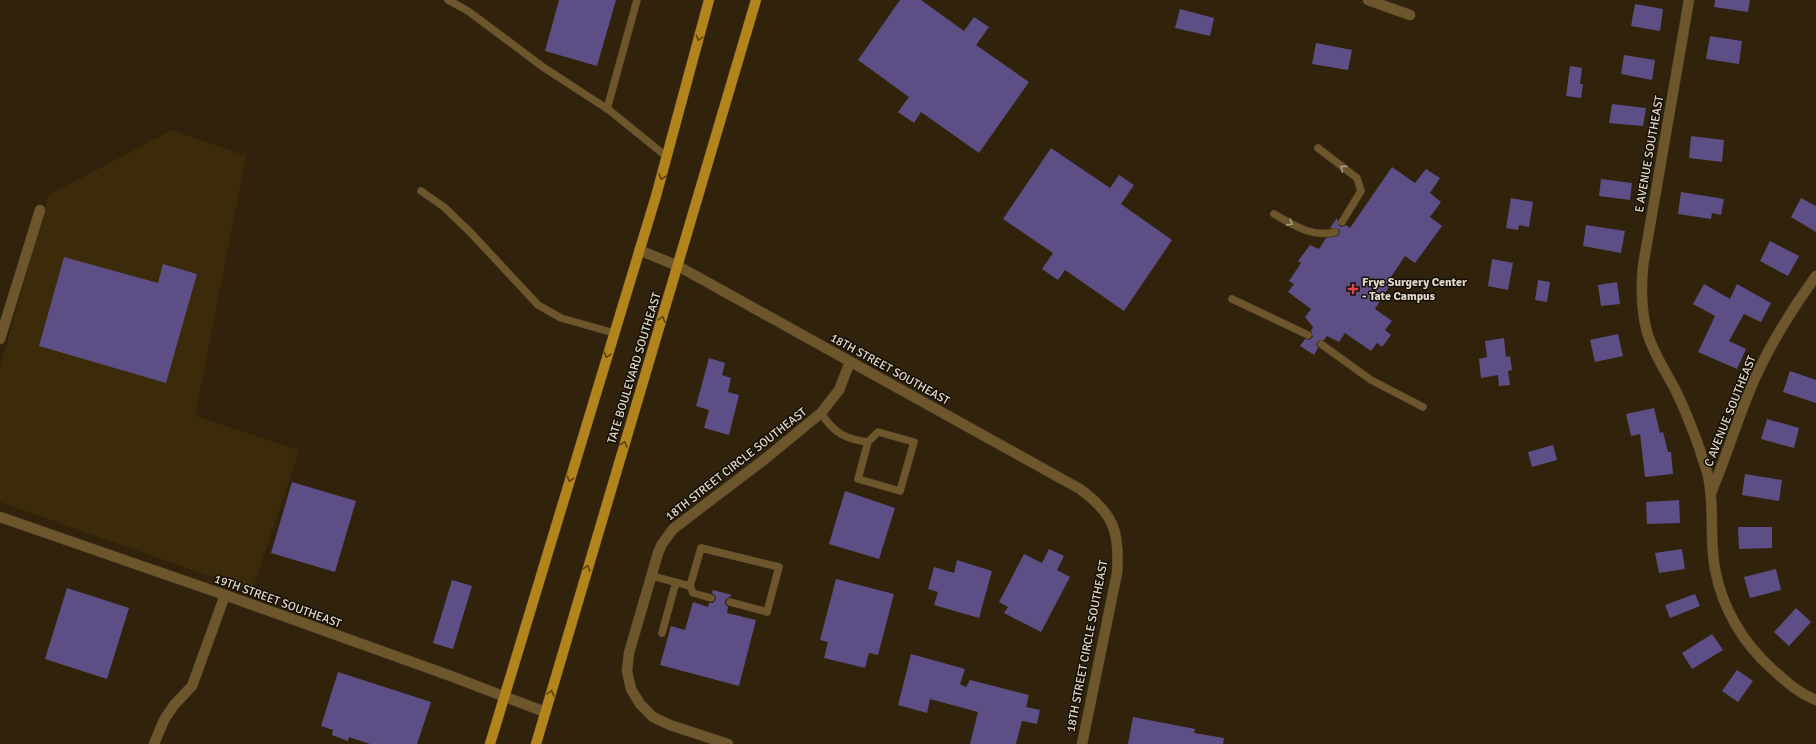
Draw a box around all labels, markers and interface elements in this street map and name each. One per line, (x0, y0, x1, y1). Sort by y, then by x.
one-way arrow (695, 34, 703, 41)
street label: E AVENUE SOUTHEAST (1632, 94, 1667, 214)
one-way arrow (1341, 165, 1348, 172)
one-way arrow (658, 174, 666, 180)
one-way arrow (1286, 218, 1293, 225)
place label: Frye Surgery Center - Tate Campus (1362, 275, 1467, 304)
marker: Frye Surgery Center - Tate Campus (1347, 283, 1359, 295)
street label: TATE BOULEVARD SOUTHEAST (604, 291, 665, 446)
one-way arrow (657, 316, 666, 323)
street label: 18TH STREET SOUTHEAST (827, 330, 952, 409)
one-way arrow (603, 351, 612, 358)
street label: C AVENUE SOUTHEAST (1701, 353, 1760, 469)
street label: 18TH STREET CIRCLE SOUTHEAST (663, 405, 810, 524)
one-way arrow (619, 440, 628, 447)
one-way arrow (566, 475, 575, 482)
street label: 18TH STREET CIRCLE SOUTHEAST (1063, 559, 1112, 733)
one-way arrow (582, 565, 591, 572)
street label: 19TH STREET SOUTHEAST (212, 571, 343, 631)
one-way arrow (546, 690, 555, 697)

